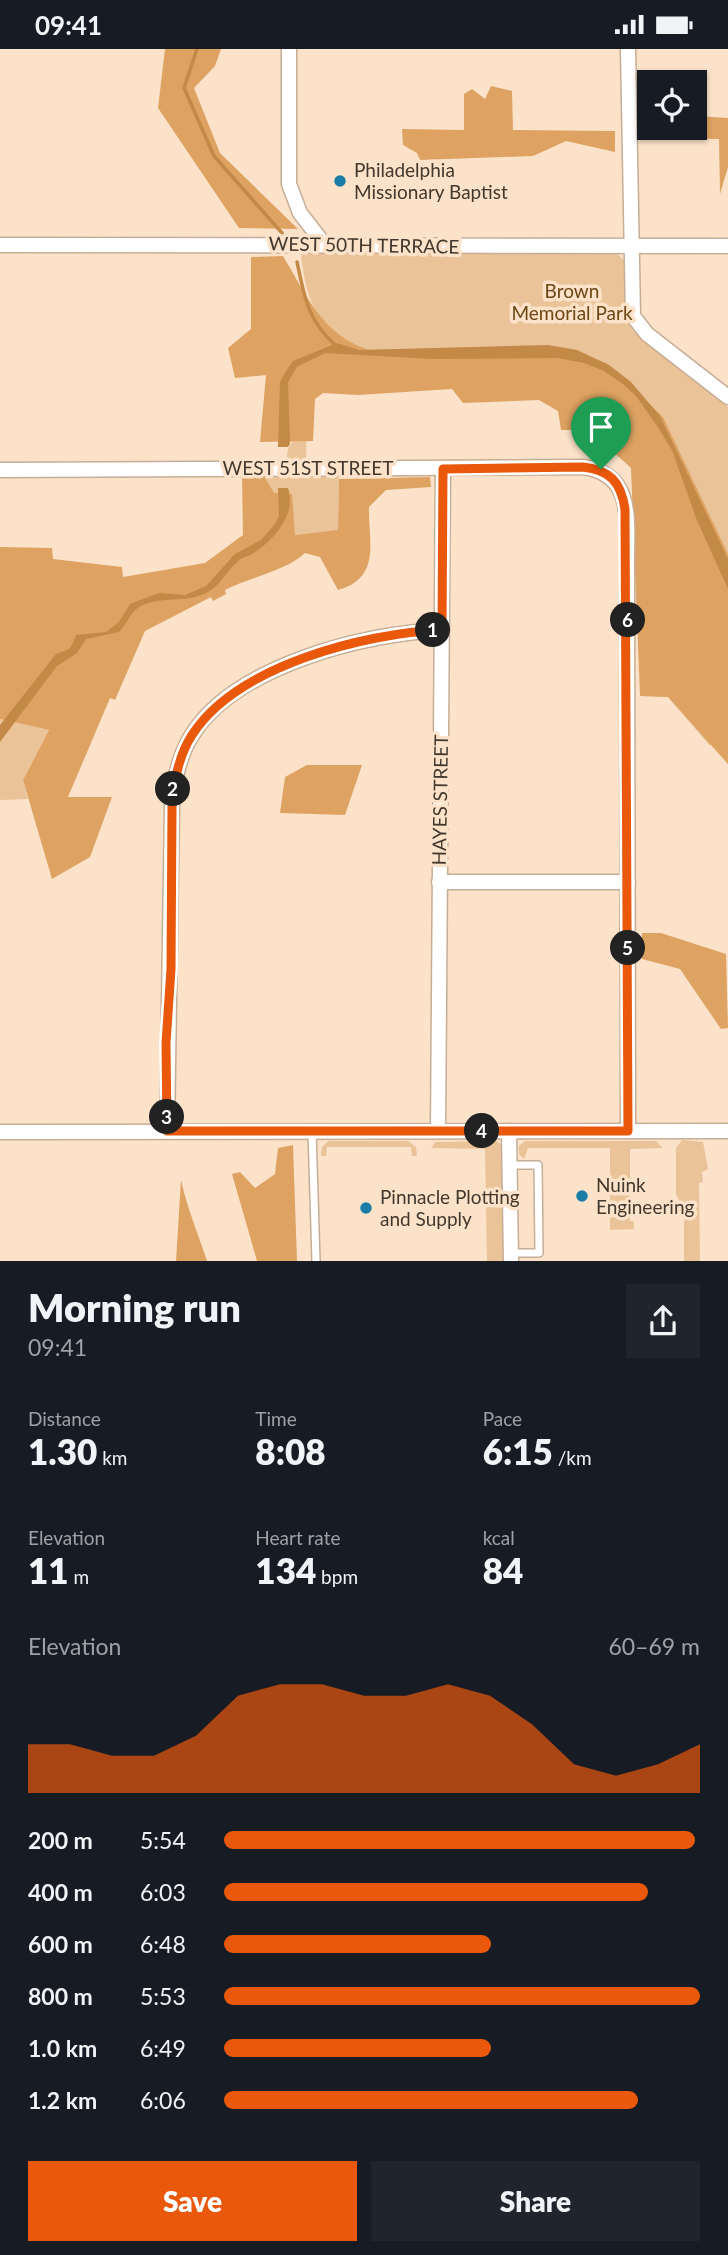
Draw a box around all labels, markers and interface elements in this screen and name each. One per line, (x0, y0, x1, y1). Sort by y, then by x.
text: 09:41 (35, 9, 102, 41)
map controls (637, 70, 707, 140)
button: locate (637, 70, 707, 140)
place label: Philadelphia Missionary Baptist (354, 158, 508, 203)
marker: Philadelphia Missionary Baptist (332, 173, 348, 189)
street label: WEST 50TH TERRACE (268, 231, 460, 258)
park label: Brown Memorial Park (511, 279, 633, 324)
pin (571, 397, 631, 469)
icon: arrive (582, 408, 620, 446)
street label: WEST 51ST STREET (223, 456, 393, 479)
pin: 6 (610, 603, 646, 637)
text: 6 (622, 608, 633, 631)
pin: 1 (416, 613, 450, 647)
text: 1 (427, 618, 438, 641)
street label: HAYES STREET (427, 734, 452, 866)
pin: 2 (156, 771, 190, 807)
text: 2 (167, 777, 178, 800)
pin: 5 (610, 930, 646, 965)
text: 5 (622, 936, 633, 959)
pin: 3 (150, 1099, 184, 1135)
text: 3 (161, 1105, 172, 1128)
pin: 4 (464, 1113, 500, 1149)
text: 4 (476, 1119, 487, 1142)
place label: Nuink Engineering (596, 1173, 694, 1218)
place label: Pinnacle Plotting and Supply (380, 1185, 520, 1230)
marker: Nuink Engineering (574, 1188, 590, 1204)
marker: Pinnacle Plotting and Supply (358, 1200, 374, 1216)
text: Morning run (28, 1284, 241, 1330)
button: share (626, 1284, 700, 1358)
text: 09:41 (28, 1333, 87, 1361)
text: Distance (28, 1407, 101, 1430)
text: Time (255, 1407, 297, 1430)
text: Pace (483, 1407, 522, 1430)
text: 1.30 (28, 1430, 97, 1472)
text: 8:08 (255, 1430, 326, 1472)
text: 6:15 (483, 1430, 553, 1472)
text: km (97, 1446, 127, 1469)
text: /km (553, 1446, 592, 1469)
text: Elevation (28, 1526, 105, 1549)
text: Heart rate (255, 1526, 341, 1549)
text: kcal (483, 1526, 515, 1549)
text: 11 (28, 1549, 69, 1591)
text: 134 (255, 1549, 316, 1591)
text: 84 (483, 1549, 523, 1591)
text: m (69, 1565, 89, 1588)
text: bpm (316, 1565, 358, 1588)
text: Elevation (28, 1632, 121, 1660)
text: 60–69 m (608, 1632, 700, 1660)
text: 200 m (28, 1826, 93, 1854)
text: 5:54 (140, 1826, 186, 1854)
text: 400 m (28, 1878, 93, 1906)
text: 6:03 (140, 1878, 186, 1906)
text: 600 m (28, 1930, 93, 1958)
text: 6:48 (140, 1930, 186, 1958)
text: 800 m (28, 1982, 93, 2010)
text: 5:53 (140, 1982, 186, 2010)
text: 1.0 km (28, 2034, 97, 2062)
text: 6:49 (140, 2034, 186, 2062)
text: 1.2 km (28, 2086, 97, 2114)
text: 6:06 (140, 2086, 186, 2114)
button: Save (28, 2161, 357, 2241)
button: Share (371, 2161, 700, 2241)

